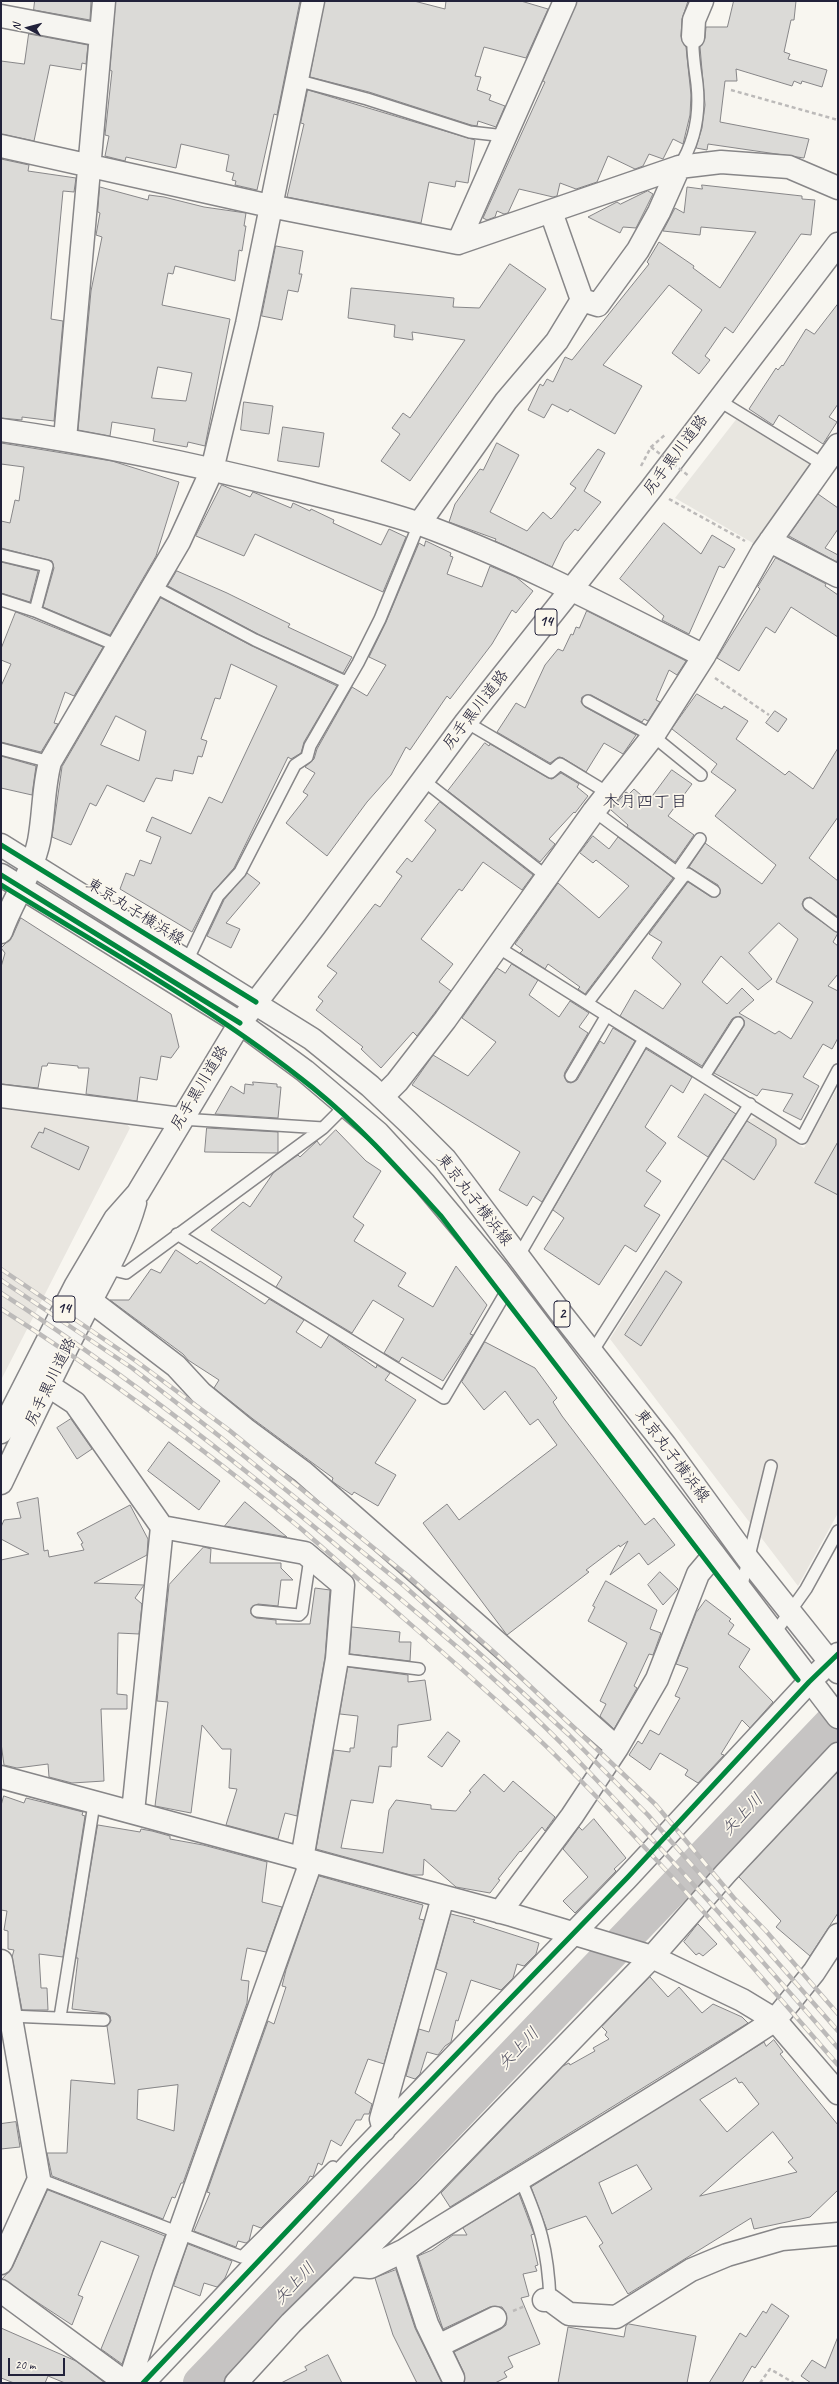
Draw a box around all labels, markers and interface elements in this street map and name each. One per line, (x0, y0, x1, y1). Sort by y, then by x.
north arrow (8, 8, 48, 48)
text: N (9, 23, 23, 31)
street label: 尻手黒川道路 (639, 411, 713, 499)
road number: 14 (535, 609, 557, 635)
street label: 尻手黒川道路 (439, 666, 513, 754)
district label: 木月四丁目 (603, 793, 687, 813)
street label: 東京丸子横浜線 (82, 874, 188, 950)
street label: 尻手黒川道路 (167, 1042, 233, 1134)
street label: 東京丸子横浜線 (432, 1150, 516, 1250)
road number: 14 (53, 1296, 75, 1322)
road number: 2 (554, 1301, 570, 1327)
street label: 尻手黒川道路 (21, 1335, 81, 1429)
street label: 東京丸子横浜線 (631, 1405, 713, 1507)
water label: 矢上川 (718, 1790, 768, 1840)
water label: 矢上川 (494, 2024, 544, 2074)
water label: 矢上川 (270, 2259, 320, 2309)
scale bar (10, 2350, 67, 2376)
text: 20 m (15, 2357, 35, 2373)

